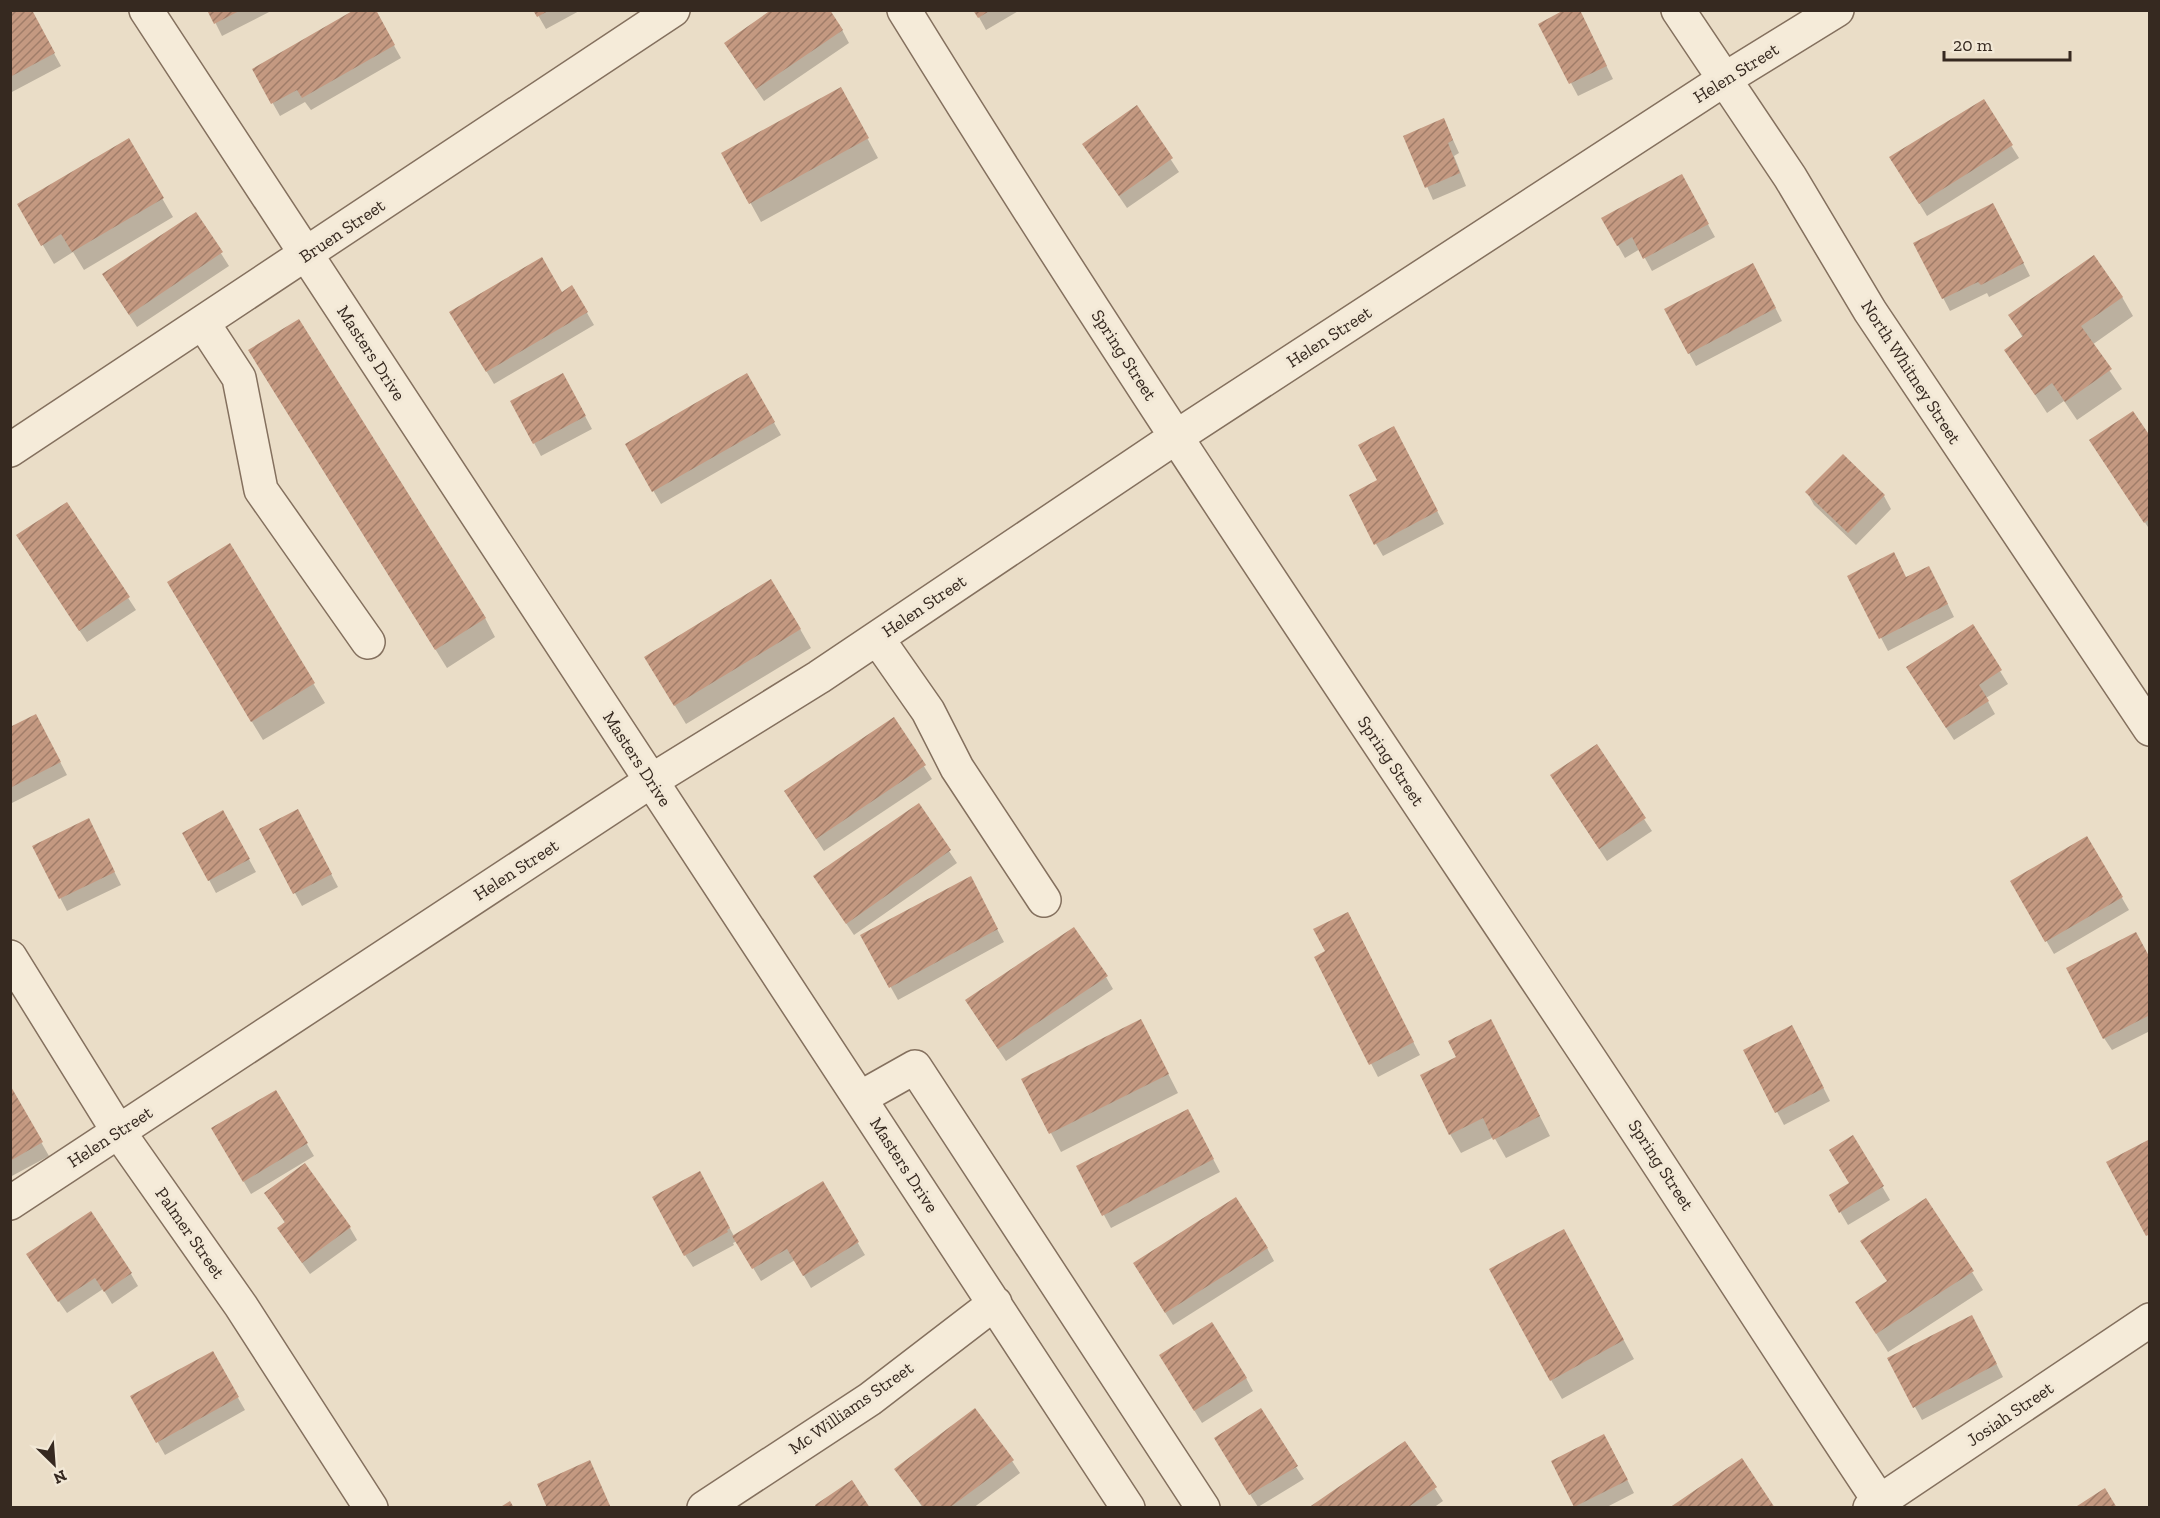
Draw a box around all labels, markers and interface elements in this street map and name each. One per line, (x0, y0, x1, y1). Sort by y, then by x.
scale bar (1944, 24, 2070, 62)
text: 20 m (1953, 34, 1993, 56)
street label: Helen Street (1689, 38, 1783, 108)
street label: Bruen Street (295, 194, 389, 268)
street label: North Whitney Street (1856, 296, 1966, 448)
street label: Masters Drive (332, 301, 410, 405)
street label: Helen Street (1282, 301, 1376, 373)
street label: Spring Street (1087, 305, 1162, 405)
street label: Helen Street (878, 570, 971, 642)
street label: Masters Drive (598, 707, 676, 811)
street label: Spring Street (1353, 712, 1429, 810)
street label: Helen Street (469, 834, 563, 906)
street label: Helen Street (63, 1101, 157, 1173)
street label: Masters Drive (865, 1113, 943, 1217)
street label: Spring Street (1624, 1115, 1699, 1215)
street label: Palmer Street (150, 1183, 230, 1283)
street label: Mc Williams Street (784, 1357, 918, 1459)
street label: Josiah Street (1962, 1377, 2058, 1451)
north arrow (24, 1434, 84, 1494)
text: N (51, 1466, 70, 1488)

